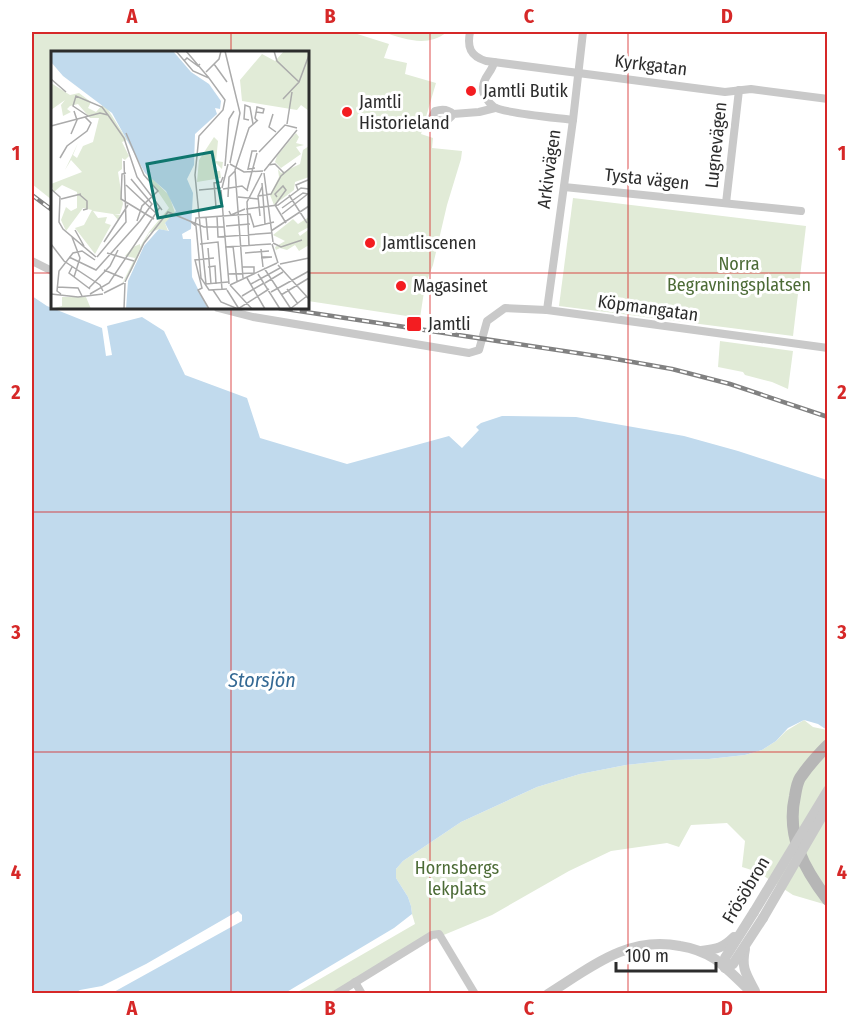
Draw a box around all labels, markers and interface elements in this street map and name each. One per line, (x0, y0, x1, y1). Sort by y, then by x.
text: A (126, 4, 139, 28)
text: B (324, 4, 336, 28)
text: C (524, 4, 535, 28)
text: D (721, 4, 733, 28)
street label: Kyrkgatan (613, 50, 689, 80)
inset map (51, 51, 309, 309)
place label: Jamtli Butik (483, 80, 568, 102)
marker: Jamtli Butik (464, 84, 478, 98)
place label: Jamtli Historieland (359, 91, 450, 134)
street label: Lugnevägen (701, 101, 731, 189)
marker: Jamtli Historieland (340, 105, 354, 119)
street label: Arkivvägen (533, 128, 565, 210)
text: 1 (12, 141, 20, 165)
text: 1 (838, 141, 846, 165)
street label: Tysta vägen (604, 164, 690, 194)
place label: Jamtliscenen (382, 232, 476, 254)
marker: Jamtliscenen (363, 236, 377, 250)
park label: Norra Begravningsplatsen (667, 253, 811, 296)
place label: Magasinet (413, 275, 488, 297)
marker: Magasinet (394, 279, 408, 293)
street label: Köpmangatan (596, 290, 700, 326)
place label: Jamtli (428, 313, 471, 335)
marker: Jamtli (405, 315, 423, 333)
text: 2 (10, 380, 21, 404)
text: 2 (836, 380, 847, 404)
text: 3 (10, 620, 21, 644)
text: 3 (836, 620, 847, 644)
water label: Storsjön (227, 668, 296, 692)
street label: Frösöbron (718, 853, 774, 927)
park label: Hornsbergs lekplats (415, 857, 499, 900)
text: 4 (11, 860, 21, 884)
text: 4 (837, 860, 847, 884)
scale bar (616, 935, 716, 973)
text: 100 m (625, 945, 669, 967)
text: A (126, 996, 139, 1020)
text: B (324, 996, 336, 1020)
text: C (524, 996, 535, 1020)
text: D (721, 996, 733, 1020)

